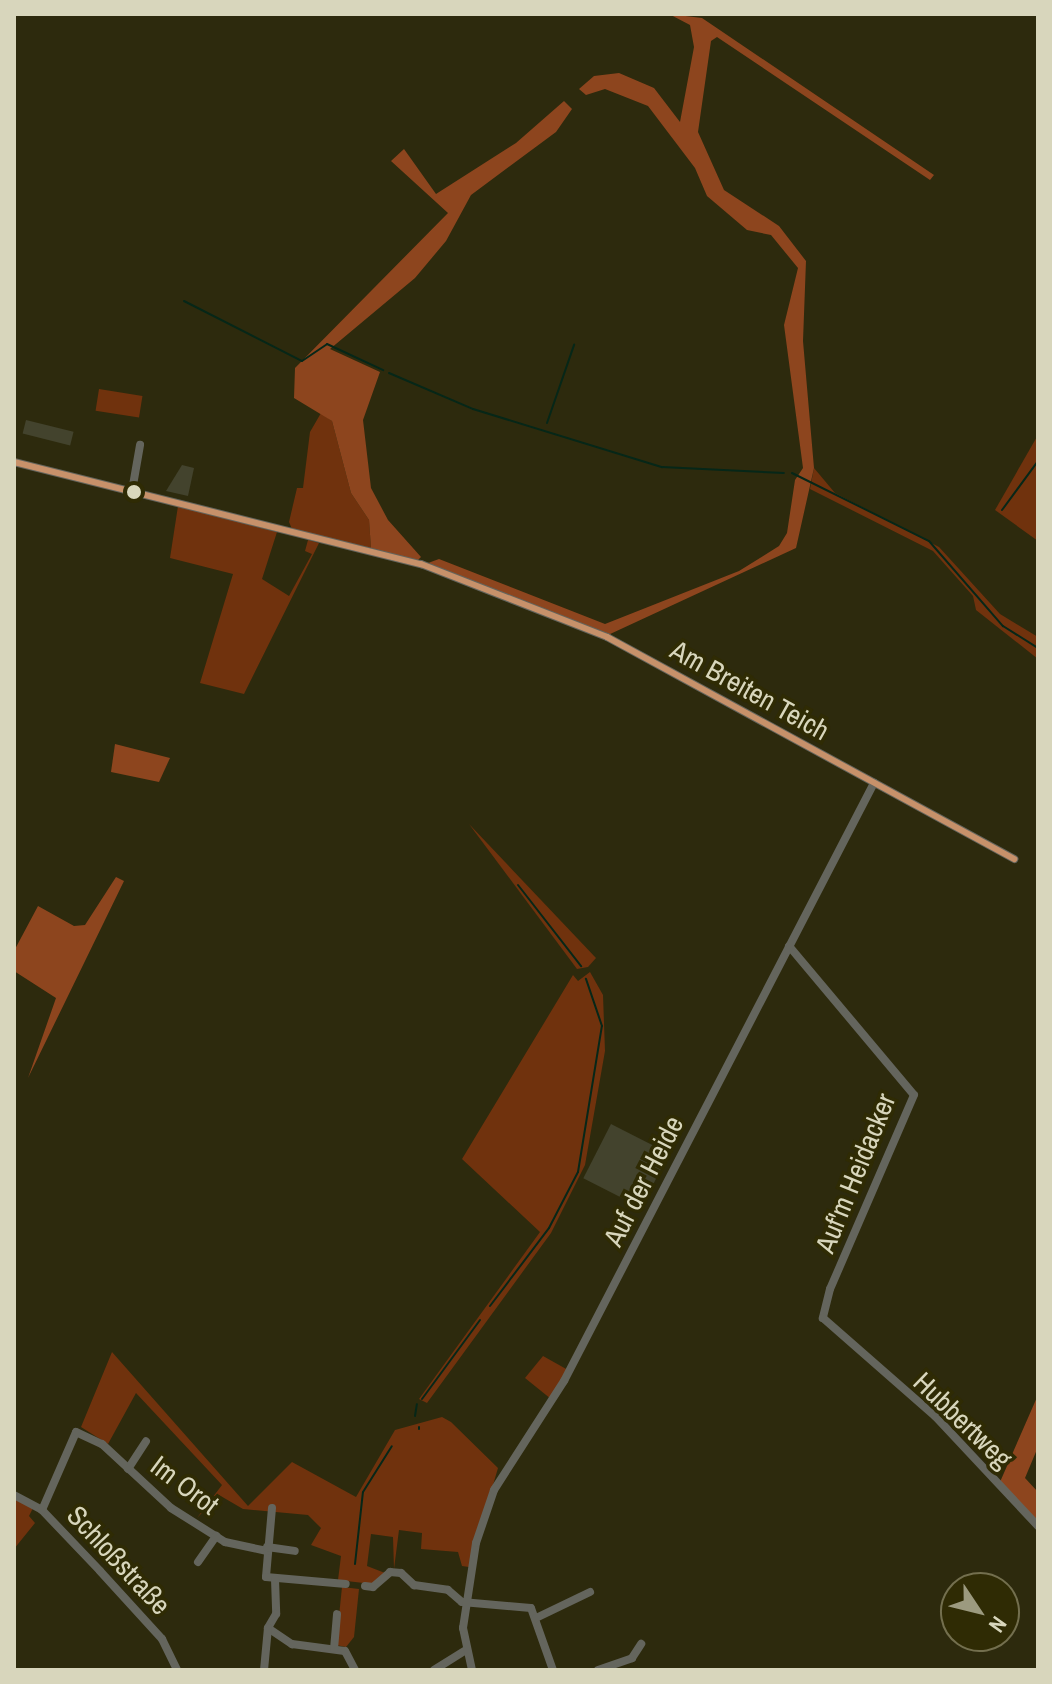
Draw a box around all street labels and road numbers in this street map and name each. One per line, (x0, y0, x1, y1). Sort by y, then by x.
street label: Am Breiten Teich (665, 633, 835, 747)
street label: Auf'm Heidacker (808, 1088, 902, 1258)
street label: Auf der Heide (596, 1110, 690, 1252)
street label: Hubbertweg (907, 1365, 1019, 1475)
street label: Im Orot (144, 1449, 226, 1521)
street label: Schloßstraße (60, 1499, 178, 1621)

